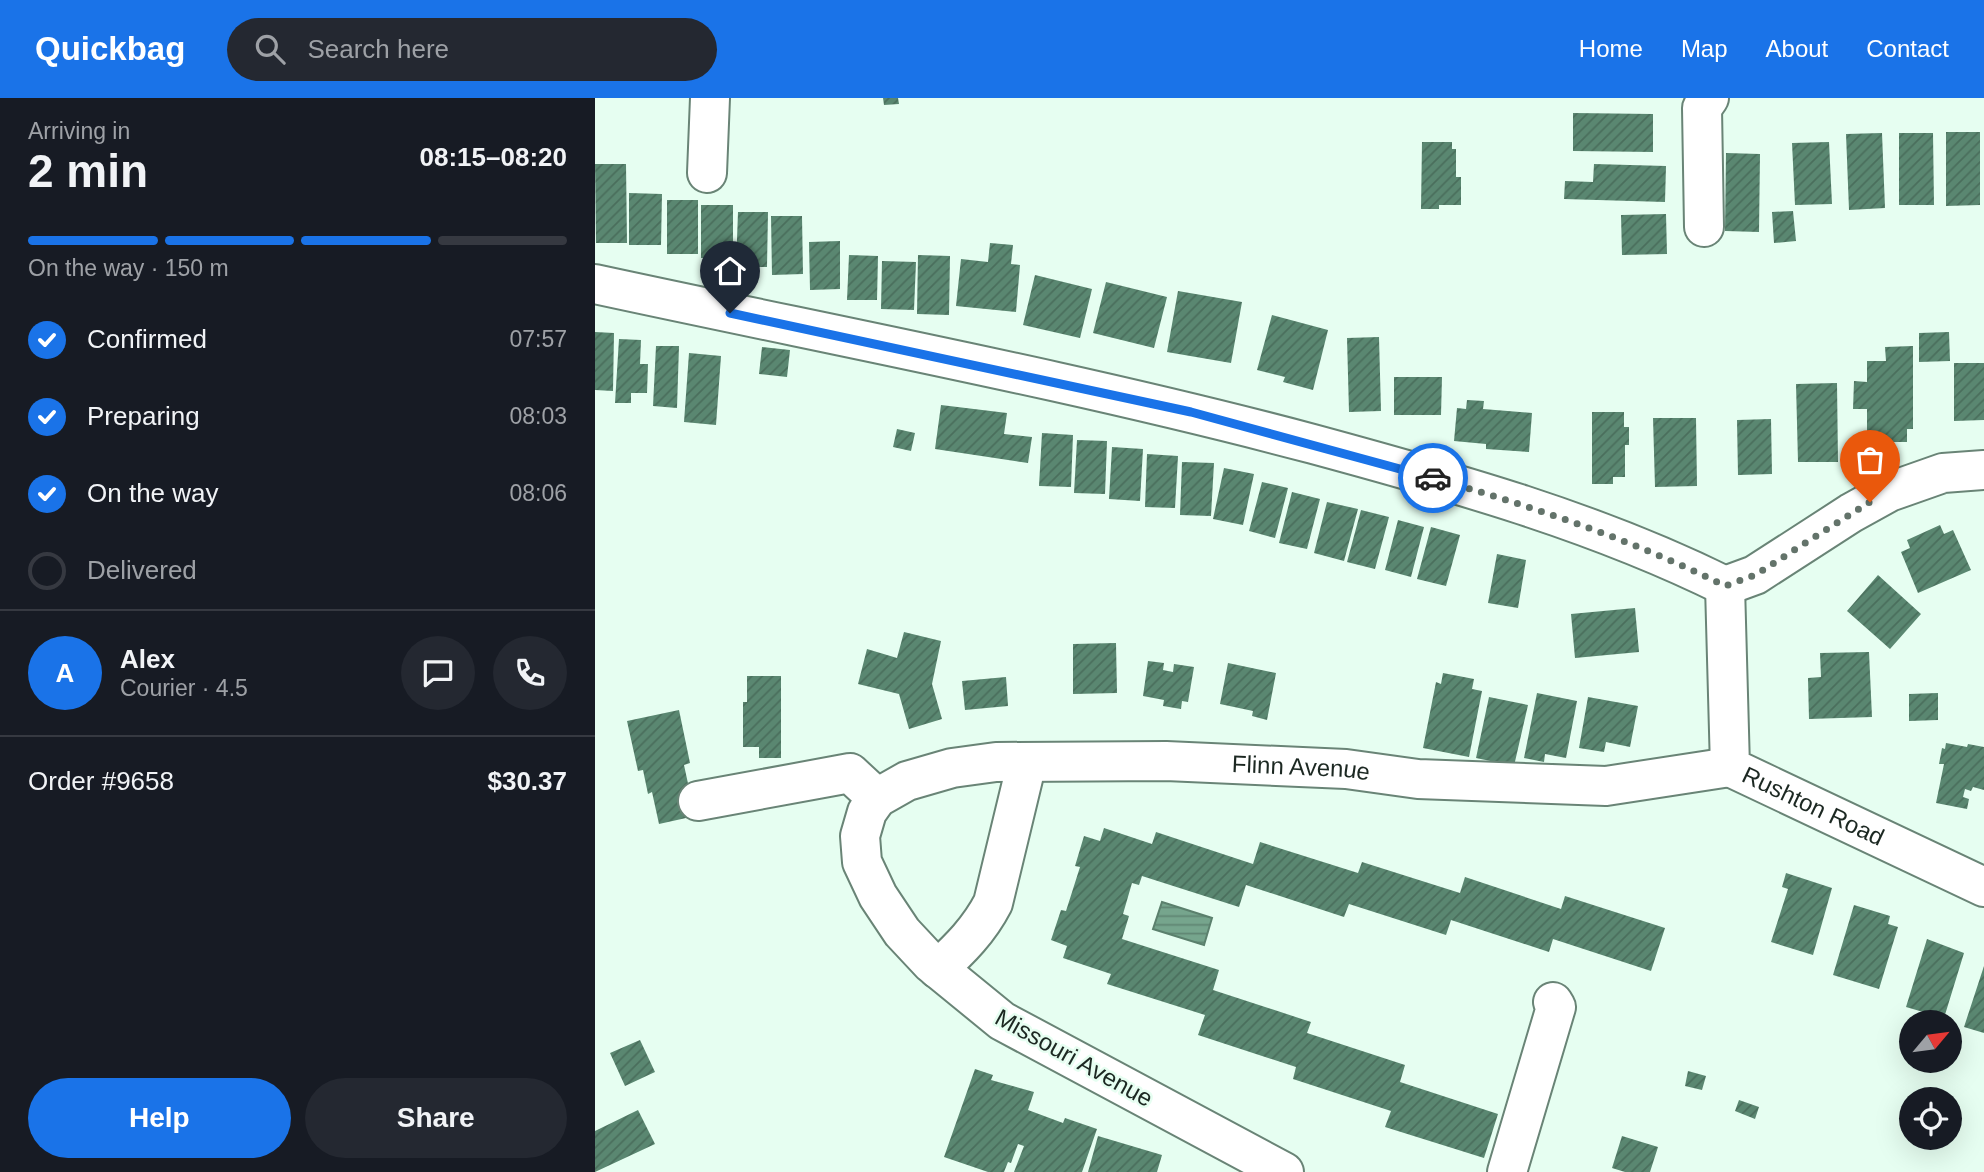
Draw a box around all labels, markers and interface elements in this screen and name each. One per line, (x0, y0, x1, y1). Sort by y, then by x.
search box (227, 18, 717, 81)
text: Quickbag (35, 30, 185, 67)
icon: search (251, 30, 289, 68)
text: Search here (307, 34, 449, 64)
text: Home (1579, 35, 1643, 62)
text: Map (1681, 35, 1728, 62)
text: About (1766, 35, 1828, 62)
text: Contact (1866, 35, 1949, 62)
text: Arriving in (28, 118, 130, 144)
text: 08:15–08:20 (420, 142, 567, 172)
text: 2 min (28, 145, 148, 197)
pin (700, 241, 760, 313)
icon: home (711, 252, 749, 290)
text: On the way · 150 m (28, 255, 229, 281)
icon: check (28, 321, 66, 359)
text: Confirmed (87, 324, 207, 354)
text: 07:57 (509, 326, 567, 352)
icon: check (28, 398, 66, 436)
text: Preparing (87, 401, 200, 431)
text: 08:03 (509, 403, 567, 429)
pin (1840, 430, 1900, 502)
icon: bag (1851, 441, 1889, 479)
courier (1398, 443, 1468, 513)
icon: car (1414, 459, 1452, 497)
icon: check (28, 475, 66, 513)
text: On the way (87, 478, 219, 508)
text: 08:06 (509, 480, 567, 506)
text: Delivered (87, 555, 197, 585)
button: chat (401, 636, 475, 710)
button: phone (493, 636, 567, 710)
text: Alex (120, 644, 175, 674)
text: A (56, 658, 74, 688)
text: Courier · 4.5 (120, 675, 248, 701)
street label: Flinn Avenue (1231, 750, 1372, 785)
street label: Rushton Road (1738, 761, 1889, 851)
text: Order #9658 (28, 766, 174, 796)
text: $30.37 (487, 766, 567, 796)
street label: Missouri Avenue (991, 1003, 1158, 1112)
north arrow (1899, 1010, 1962, 1073)
map controls (1899, 1010, 1962, 1150)
button: Help (28, 1078, 291, 1158)
button: Share (305, 1078, 567, 1158)
button: locate (1899, 1087, 1962, 1150)

